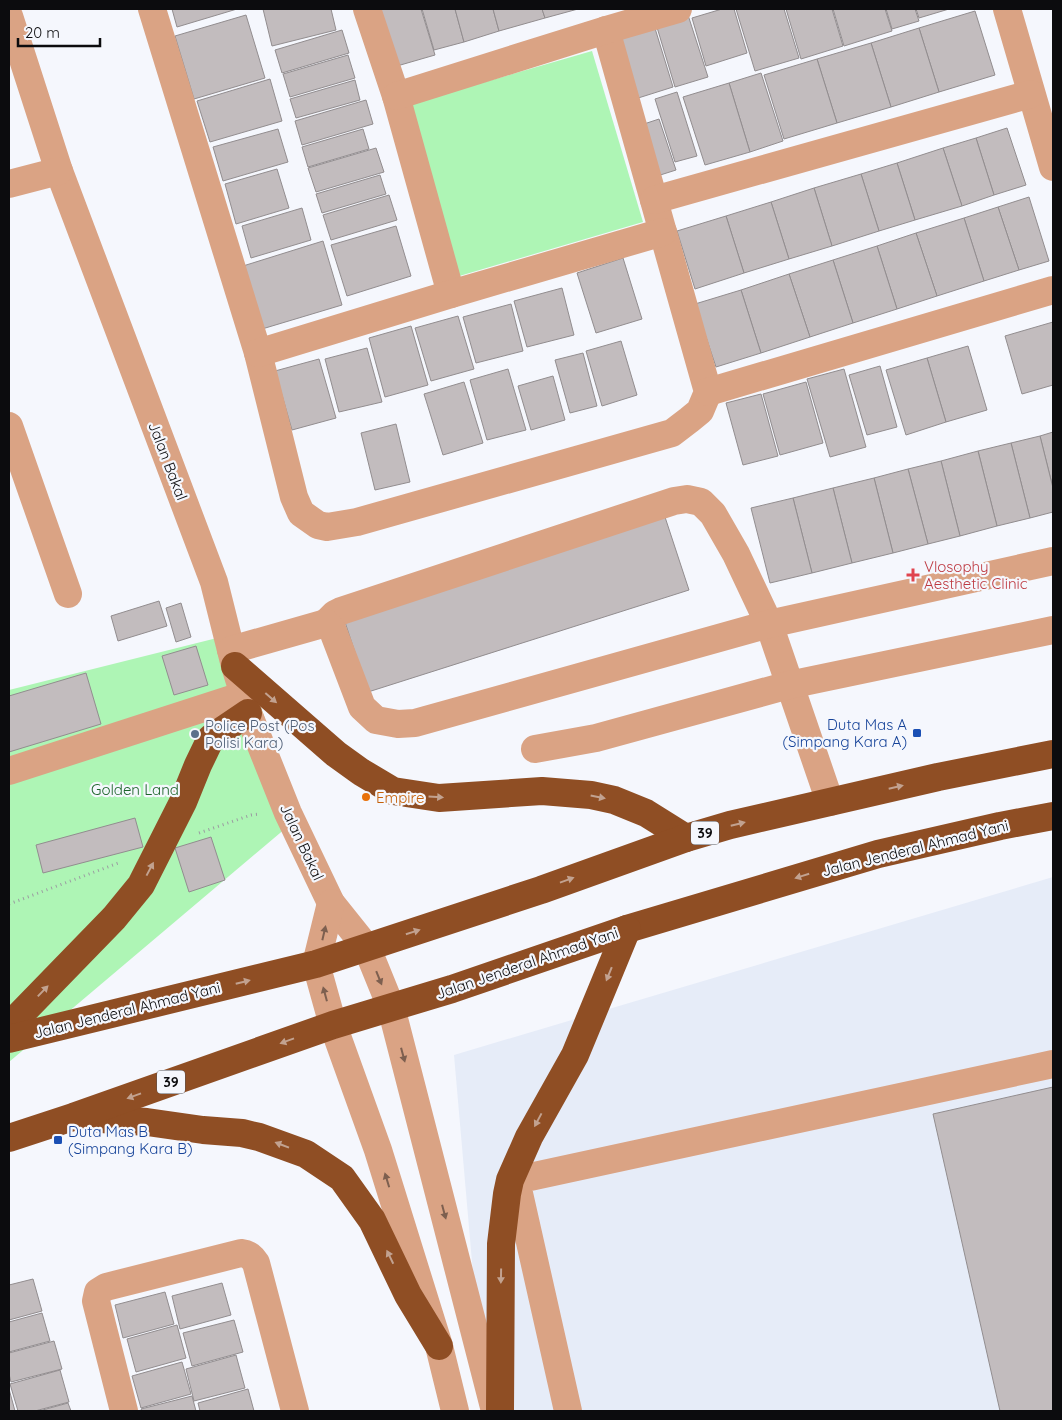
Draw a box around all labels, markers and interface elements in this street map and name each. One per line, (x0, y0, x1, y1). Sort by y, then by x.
scale bar (18, 15, 100, 47)
text: 20 m (25, 23, 60, 42)
street label: Jalan Bakal (144, 419, 192, 503)
place label: Vlosophy Aesthetic Clinic (924, 557, 1028, 593)
marker: Vlosophy Aesthetic Clinic (906, 568, 920, 582)
one-way arrow (265, 692, 277, 704)
place label: Duta Mas A (Simpang Kara A) (782, 715, 907, 751)
place label: Police Post (Pos Polisi Kara) (205, 716, 314, 752)
marker: Duta Mas A (Simpang Kara A) (911, 727, 923, 739)
marker: Police Post (Pos Polisi Kara) (189, 728, 201, 740)
park label: Golden Land (91, 780, 179, 799)
one-way arrow (888, 783, 903, 791)
place label: Empire (376, 788, 424, 807)
marker: Empire (360, 791, 372, 803)
one-way arrow (591, 793, 606, 801)
one-way arrow (429, 794, 445, 802)
street label: Jalan Bakal (276, 801, 328, 883)
street label: Jalan Jenderal Ahmad Yani (820, 816, 1010, 880)
one-way arrow (730, 820, 745, 828)
road number: 39 (691, 821, 719, 844)
one-way arrow (146, 862, 154, 876)
one-way arrow (794, 873, 809, 881)
one-way arrow (560, 876, 575, 884)
street label: Jalan Jenderal Ahmad Yani (433, 923, 621, 1003)
one-way arrow (320, 926, 328, 941)
one-way arrow (405, 928, 420, 935)
one-way arrow (604, 967, 612, 981)
one-way arrow (375, 970, 383, 985)
one-way arrow (236, 977, 251, 985)
street label: Jalan Jenderal Ahmad Yani (32, 978, 222, 1042)
one-way arrow (37, 986, 49, 998)
one-way arrow (320, 987, 328, 1002)
one-way arrow (279, 1037, 294, 1045)
one-way arrow (399, 1047, 407, 1062)
road number: 39 (157, 1070, 185, 1094)
one-way arrow (126, 1092, 141, 1100)
one-way arrow (534, 1113, 542, 1127)
place label: Duta Mas B (Simpang Kara B) (68, 1122, 193, 1158)
marker: Duta Mas B (Simpang Kara B) (52, 1134, 64, 1146)
one-way arrow (274, 1141, 289, 1148)
one-way arrow (383, 1172, 390, 1187)
one-way arrow (440, 1204, 448, 1219)
one-way arrow (386, 1250, 394, 1265)
one-way arrow (497, 1268, 505, 1284)

